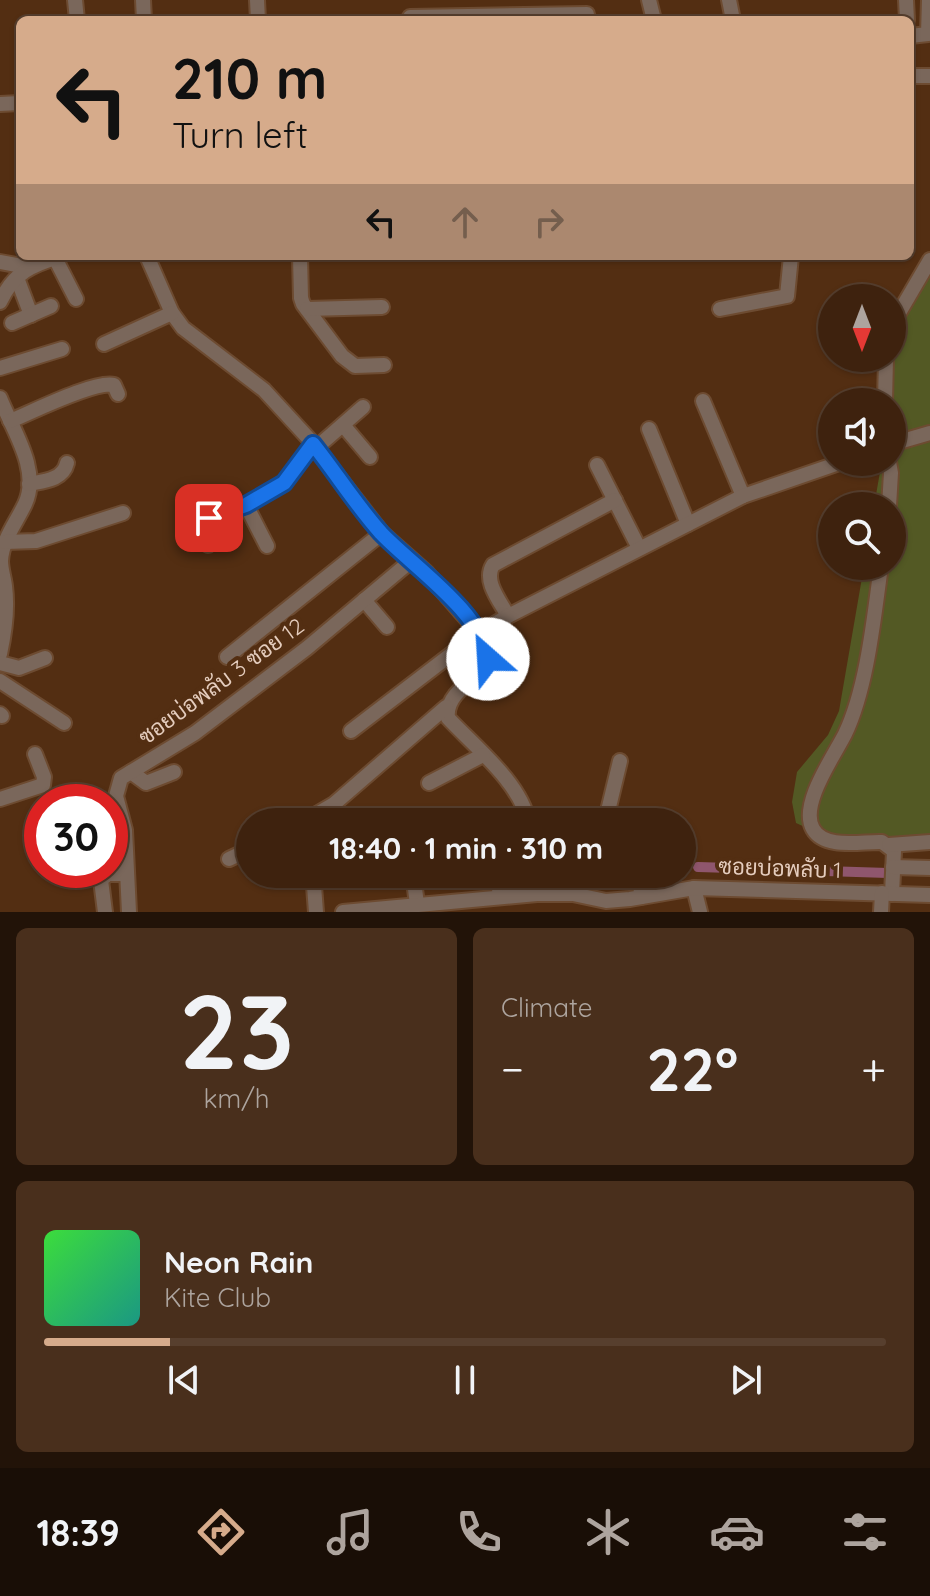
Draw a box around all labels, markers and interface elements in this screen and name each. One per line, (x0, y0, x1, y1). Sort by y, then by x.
text: 210 m (172, 43, 327, 113)
icon: left (40, 48, 144, 152)
text: Turn left (172, 112, 308, 157)
icon: left (359, 200, 403, 244)
icon: ahead (443, 200, 487, 244)
icon: right (527, 200, 571, 244)
north arrow (818, 284, 906, 372)
map controls (818, 284, 906, 580)
button: sound (818, 388, 906, 476)
pin (175, 484, 243, 552)
button: search (818, 492, 906, 580)
icon: arrive (187, 496, 231, 540)
street label: ซอยบ่อพลับ 3 ซอย 12 (133, 612, 309, 750)
position arrow (446, 617, 530, 701)
speed limit sign: 30 (24, 784, 128, 888)
text: 18:40 · 1 min · 310 m (329, 829, 603, 867)
street label: ซอยบ่อพลับ 1 (718, 852, 842, 884)
text: 23 (179, 965, 294, 1095)
text: Climate (501, 991, 592, 1024)
text: 22° (647, 1031, 738, 1106)
text: − (501, 1041, 524, 1096)
text: + (861, 1041, 886, 1096)
text: km/h (204, 1082, 269, 1115)
text: Neon Rain (164, 1243, 313, 1281)
text: Kite Club (164, 1281, 271, 1314)
icon: previous (162, 1358, 206, 1402)
icon: pause (443, 1358, 487, 1402)
icon: next (724, 1358, 768, 1402)
icon: directions (193, 1504, 249, 1560)
icon: music (322, 1504, 378, 1560)
icon: phone (451, 1504, 507, 1560)
icon: climate (580, 1504, 636, 1560)
icon: car (709, 1504, 765, 1560)
icon: filters (837, 1504, 893, 1560)
text: 18:39 (36, 1510, 120, 1555)

